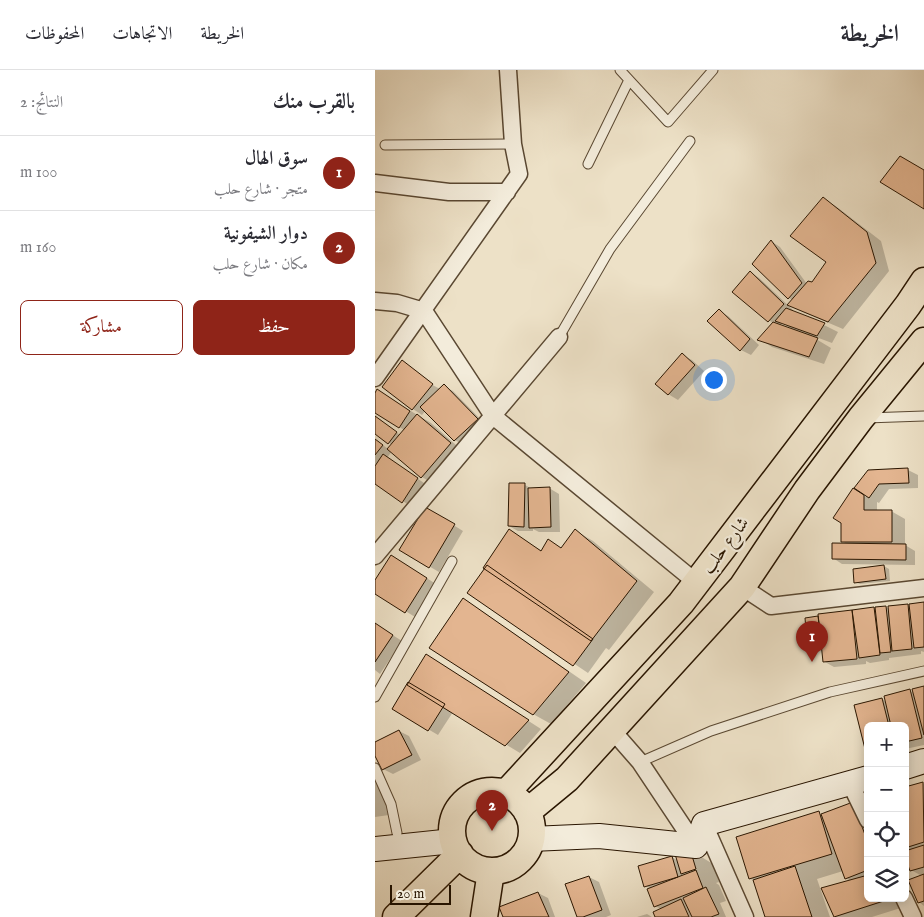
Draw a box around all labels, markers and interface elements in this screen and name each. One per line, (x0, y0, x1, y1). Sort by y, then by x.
text: الخريطة (841, 19, 899, 50)
text: المحفوظات (25, 23, 84, 46)
text: الاتجاهات (112, 23, 172, 46)
text: الخريطة (200, 23, 244, 46)
text: بالقرب منك (273, 89, 355, 116)
text: النتائج: 2 (20, 93, 63, 113)
text: سوق الهال (245, 147, 308, 171)
text: 100 m (20, 163, 57, 183)
text: 1 (336, 163, 342, 183)
text: متجر · شارع حلب (214, 180, 308, 200)
text: دوار الشيفونية (224, 222, 308, 246)
text: 160 m (20, 238, 56, 258)
text: 2 (335, 238, 343, 258)
text: مكان · شارع حلب (212, 255, 308, 275)
button: مشاركة (20, 300, 183, 355)
button: حفظ (193, 300, 355, 355)
your location (701, 367, 727, 393)
street label: شارع حلب (697, 513, 757, 580)
pin: 1 (796, 621, 828, 662)
map controls (864, 722, 909, 902)
button: + (864, 722, 909, 767)
button: − (864, 767, 909, 812)
pin: 2 (476, 790, 508, 831)
button: locate (864, 812, 909, 857)
button: layers (864, 857, 909, 902)
scale bar (390, 882, 451, 905)
text: 20 m (397, 885, 424, 903)

